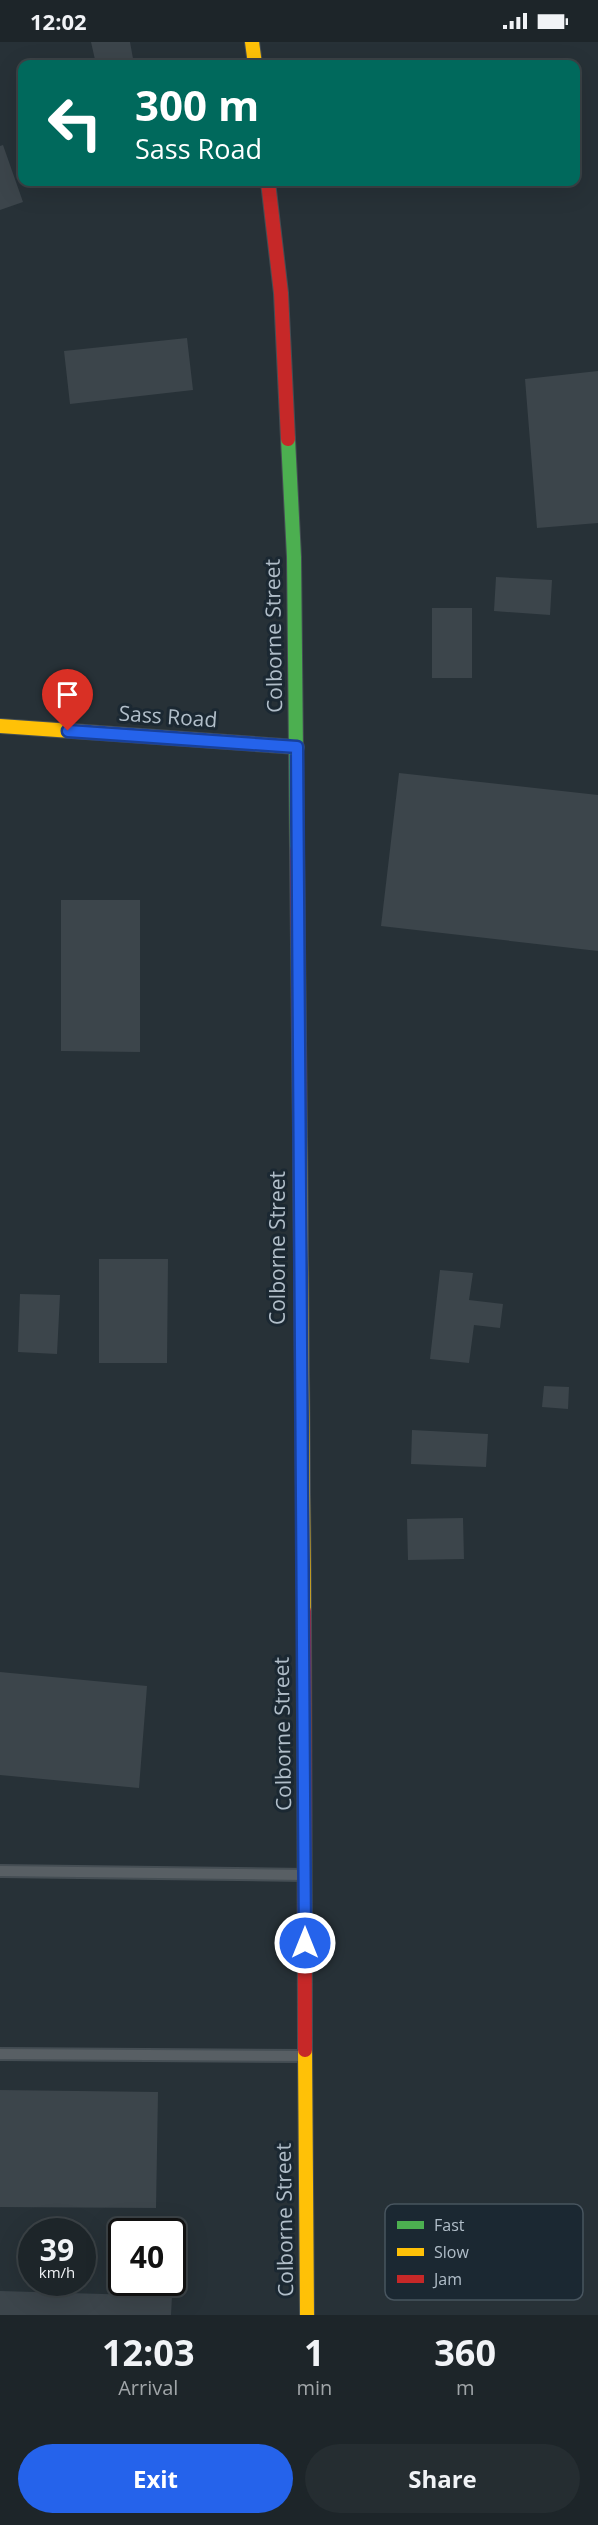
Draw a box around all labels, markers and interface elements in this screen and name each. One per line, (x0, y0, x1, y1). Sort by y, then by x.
text: 12:02 (30, 6, 87, 36)
text: 300 m (135, 76, 259, 133)
icon: left (36, 84, 114, 162)
text: Sass Road (135, 130, 262, 167)
street label: Colborne Street (258, 559, 288, 713)
pin (42, 669, 93, 731)
icon: arrive (51, 678, 84, 711)
street label: Sass Road (118, 699, 218, 733)
street label: Colborne Street (263, 1171, 291, 1325)
street label: Colborne Street (267, 1657, 297, 1811)
position arrow (273, 1911, 337, 1975)
street label: Colborne Street (269, 2143, 299, 2297)
legend (385, 2204, 583, 2300)
text: Fast (434, 2214, 465, 2236)
speed limit sign: 40 (108, 2218, 186, 2296)
text: 39 (40, 2229, 74, 2270)
text: Slow (434, 2241, 469, 2263)
text: km/h (39, 2262, 75, 2282)
text: Jam (432, 2268, 462, 2290)
text: 12:03 (102, 2328, 195, 2377)
text: 1 (304, 2328, 325, 2377)
text: 360 (434, 2328, 496, 2377)
text: Arrival (118, 2374, 178, 2401)
text: min (296, 2374, 332, 2401)
text: m (456, 2374, 474, 2401)
button: Exit (18, 2444, 293, 2513)
button: Share (305, 2444, 580, 2513)

